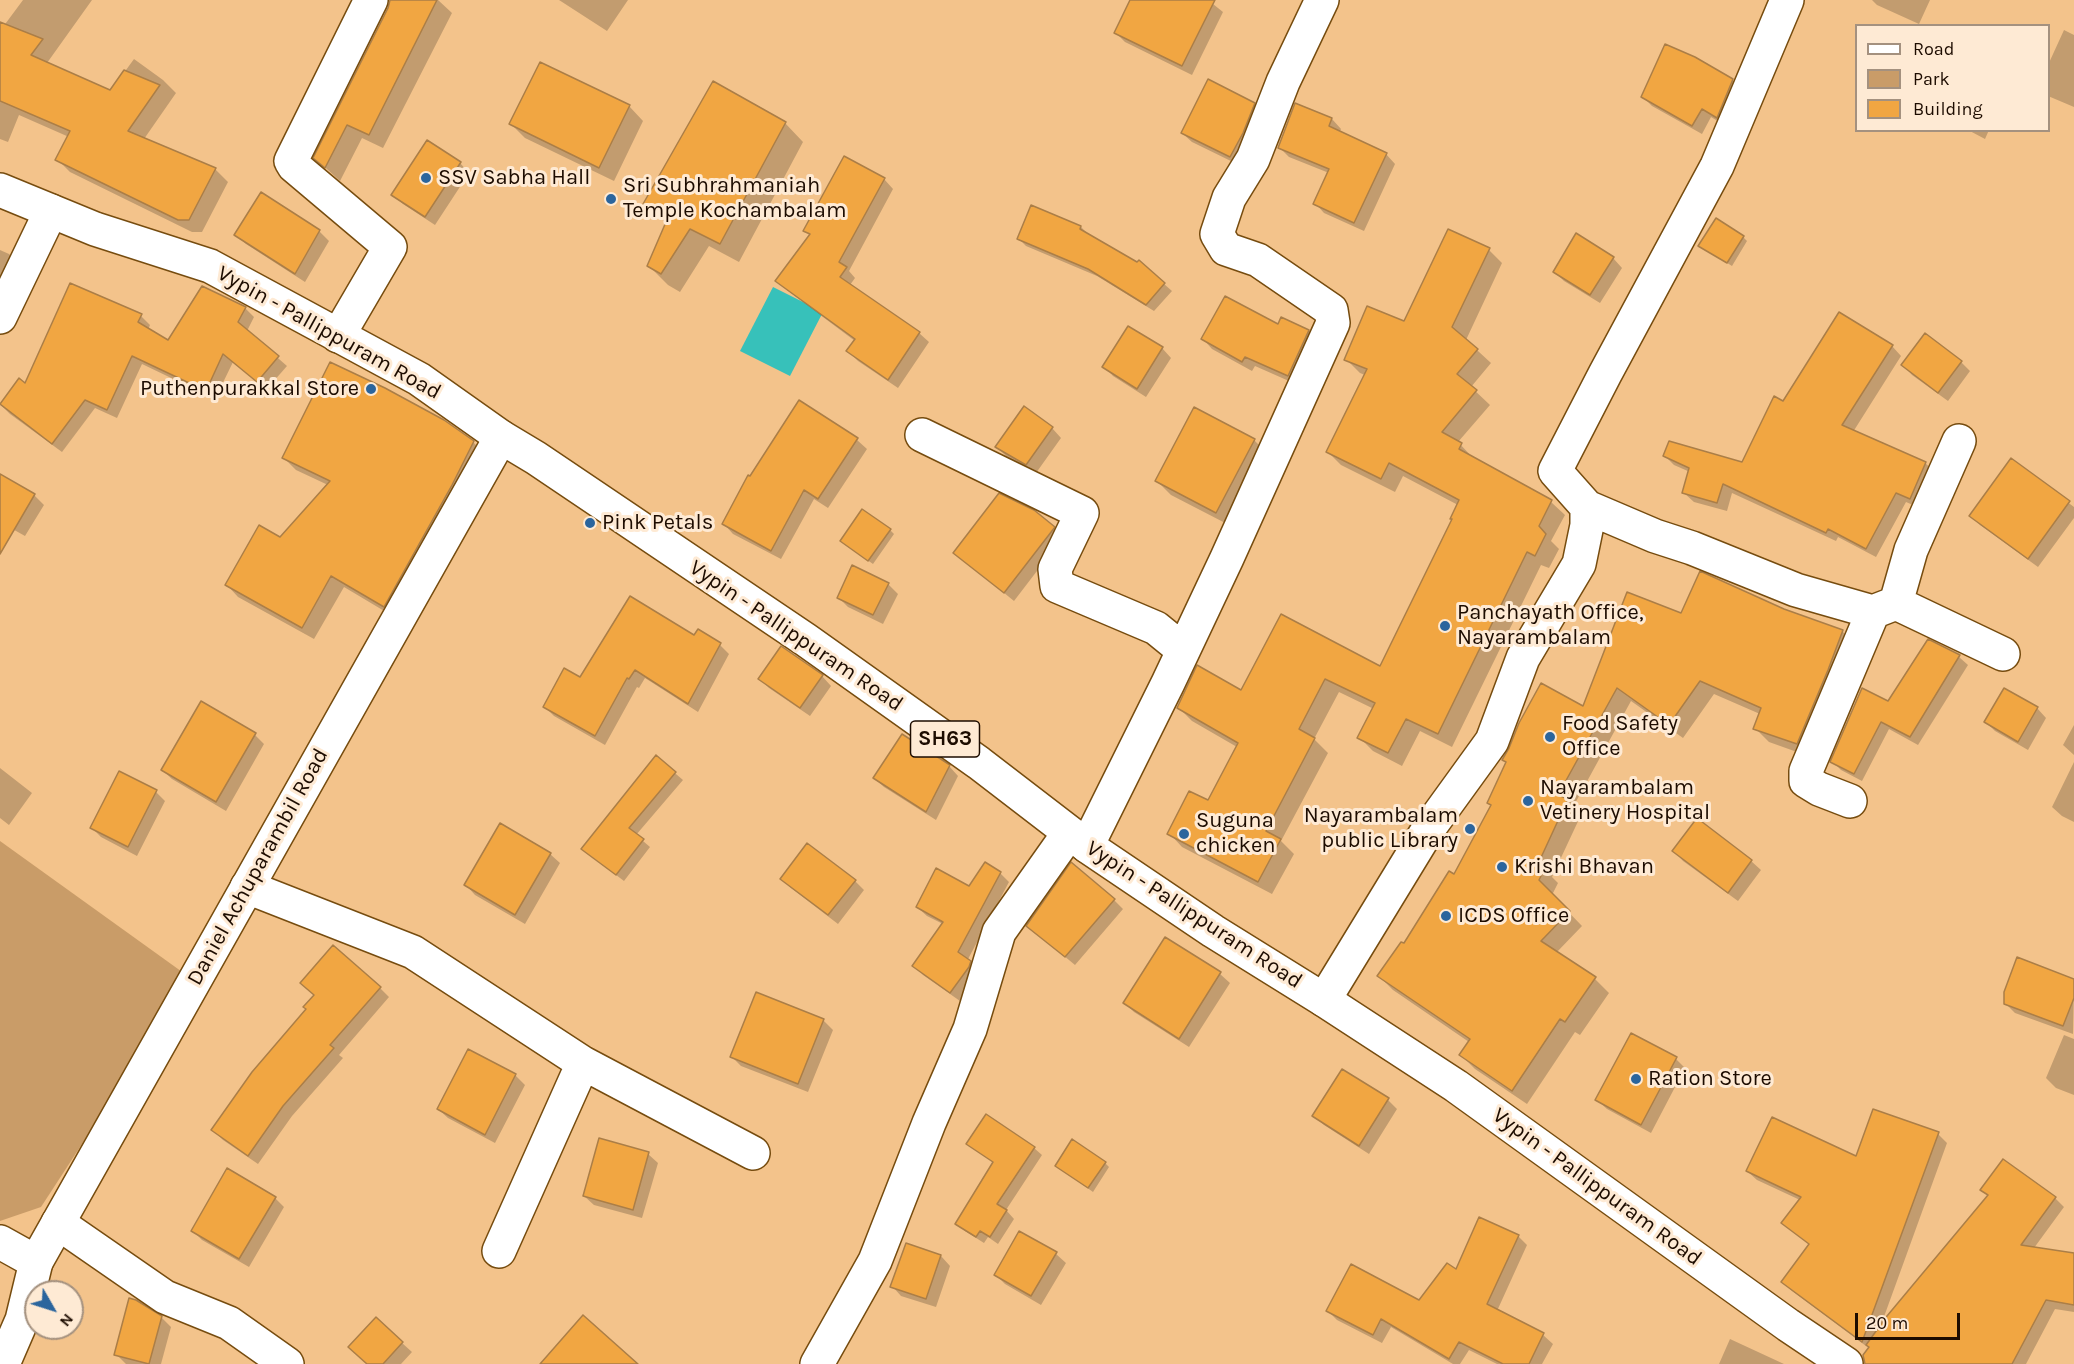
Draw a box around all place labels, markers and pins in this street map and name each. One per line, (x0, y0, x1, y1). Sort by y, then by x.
place label: SSV Sabha Hall (438, 165, 590, 191)
marker: SSV Sabha Hall (419, 171, 433, 185)
place label: Sri Subhrahmaniah Temple Kochambalam (623, 173, 846, 224)
marker: Sri Subhrahmaniah Temple Kochambalam (604, 192, 618, 206)
place label: Puthenpurakkal Store (140, 376, 359, 402)
marker: Puthenpurakkal Store (364, 382, 378, 396)
place label: Pink Petals (602, 510, 713, 536)
marker: Pink Petals (583, 516, 597, 530)
place label: Panchayath Office, Nayarambalam (1457, 600, 1644, 652)
marker: Panchayath Office, Nayarambalam (1438, 619, 1452, 633)
place label: Food Safety Office (1562, 711, 1678, 762)
marker: Food Safety Office (1543, 730, 1557, 744)
place label: Nayarambalam Vetinery Hospital (1540, 775, 1710, 826)
marker: Nayarambalam Vetinery Hospital (1521, 794, 1535, 808)
place label: Nayarambalam public Library (1304, 803, 1458, 854)
place label: Suguna chicken (1196, 808, 1276, 860)
marker: Nayarambalam public Library (1463, 822, 1477, 836)
marker: Suguna chicken (1177, 827, 1191, 841)
place label: Krishi Bhavan (1514, 854, 1654, 880)
marker: Krishi Bhavan (1495, 860, 1509, 874)
place label: ICDS Office (1458, 903, 1569, 929)
marker: ICDS Office (1439, 909, 1453, 923)
place label: Ration Store (1648, 1066, 1772, 1092)
marker: Ration Store (1629, 1072, 1643, 1086)

